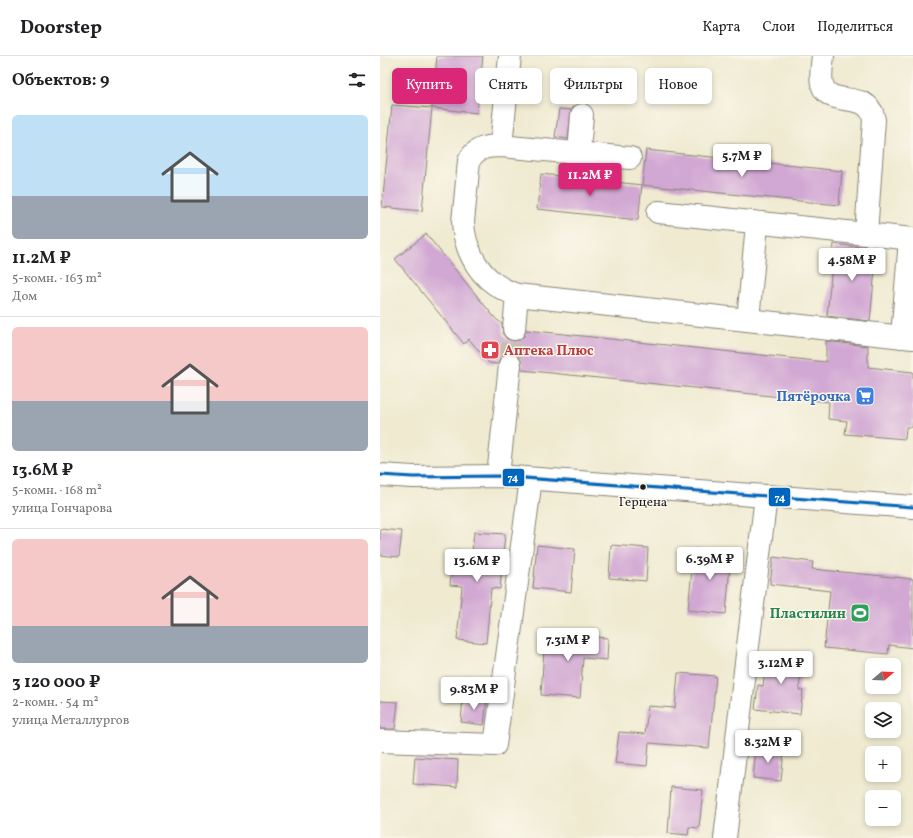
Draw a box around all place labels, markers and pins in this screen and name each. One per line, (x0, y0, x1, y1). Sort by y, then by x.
pin: 5.7M ₽ (709, 144, 775, 178)
pin: 11.2M ₽ (553, 163, 627, 197)
pin: 4.58M ₽ (815, 248, 889, 282)
pharmacy icon: Аптека Плюс (479, 339, 501, 361)
place label: Аптека Плюс (504, 342, 594, 361)
supermarket icon: Пятёрочка (854, 385, 876, 407)
place label: Пятёрочка (776, 388, 851, 407)
marker: Герцена (638, 482, 648, 492)
place label: Герцена (619, 494, 667, 512)
pin: 6.39M ₽ (673, 547, 747, 581)
pin: 13.6M ₽ (440, 549, 514, 583)
sports icon: Пластилин (849, 602, 871, 624)
place label: Пластилин (770, 605, 846, 624)
pin: 7.31M ₽ (531, 628, 605, 662)
pin: 3.12M ₽ (744, 651, 818, 685)
pin: 9.83M ₽ (437, 677, 511, 711)
pin: 8.32M ₽ (731, 730, 805, 764)

